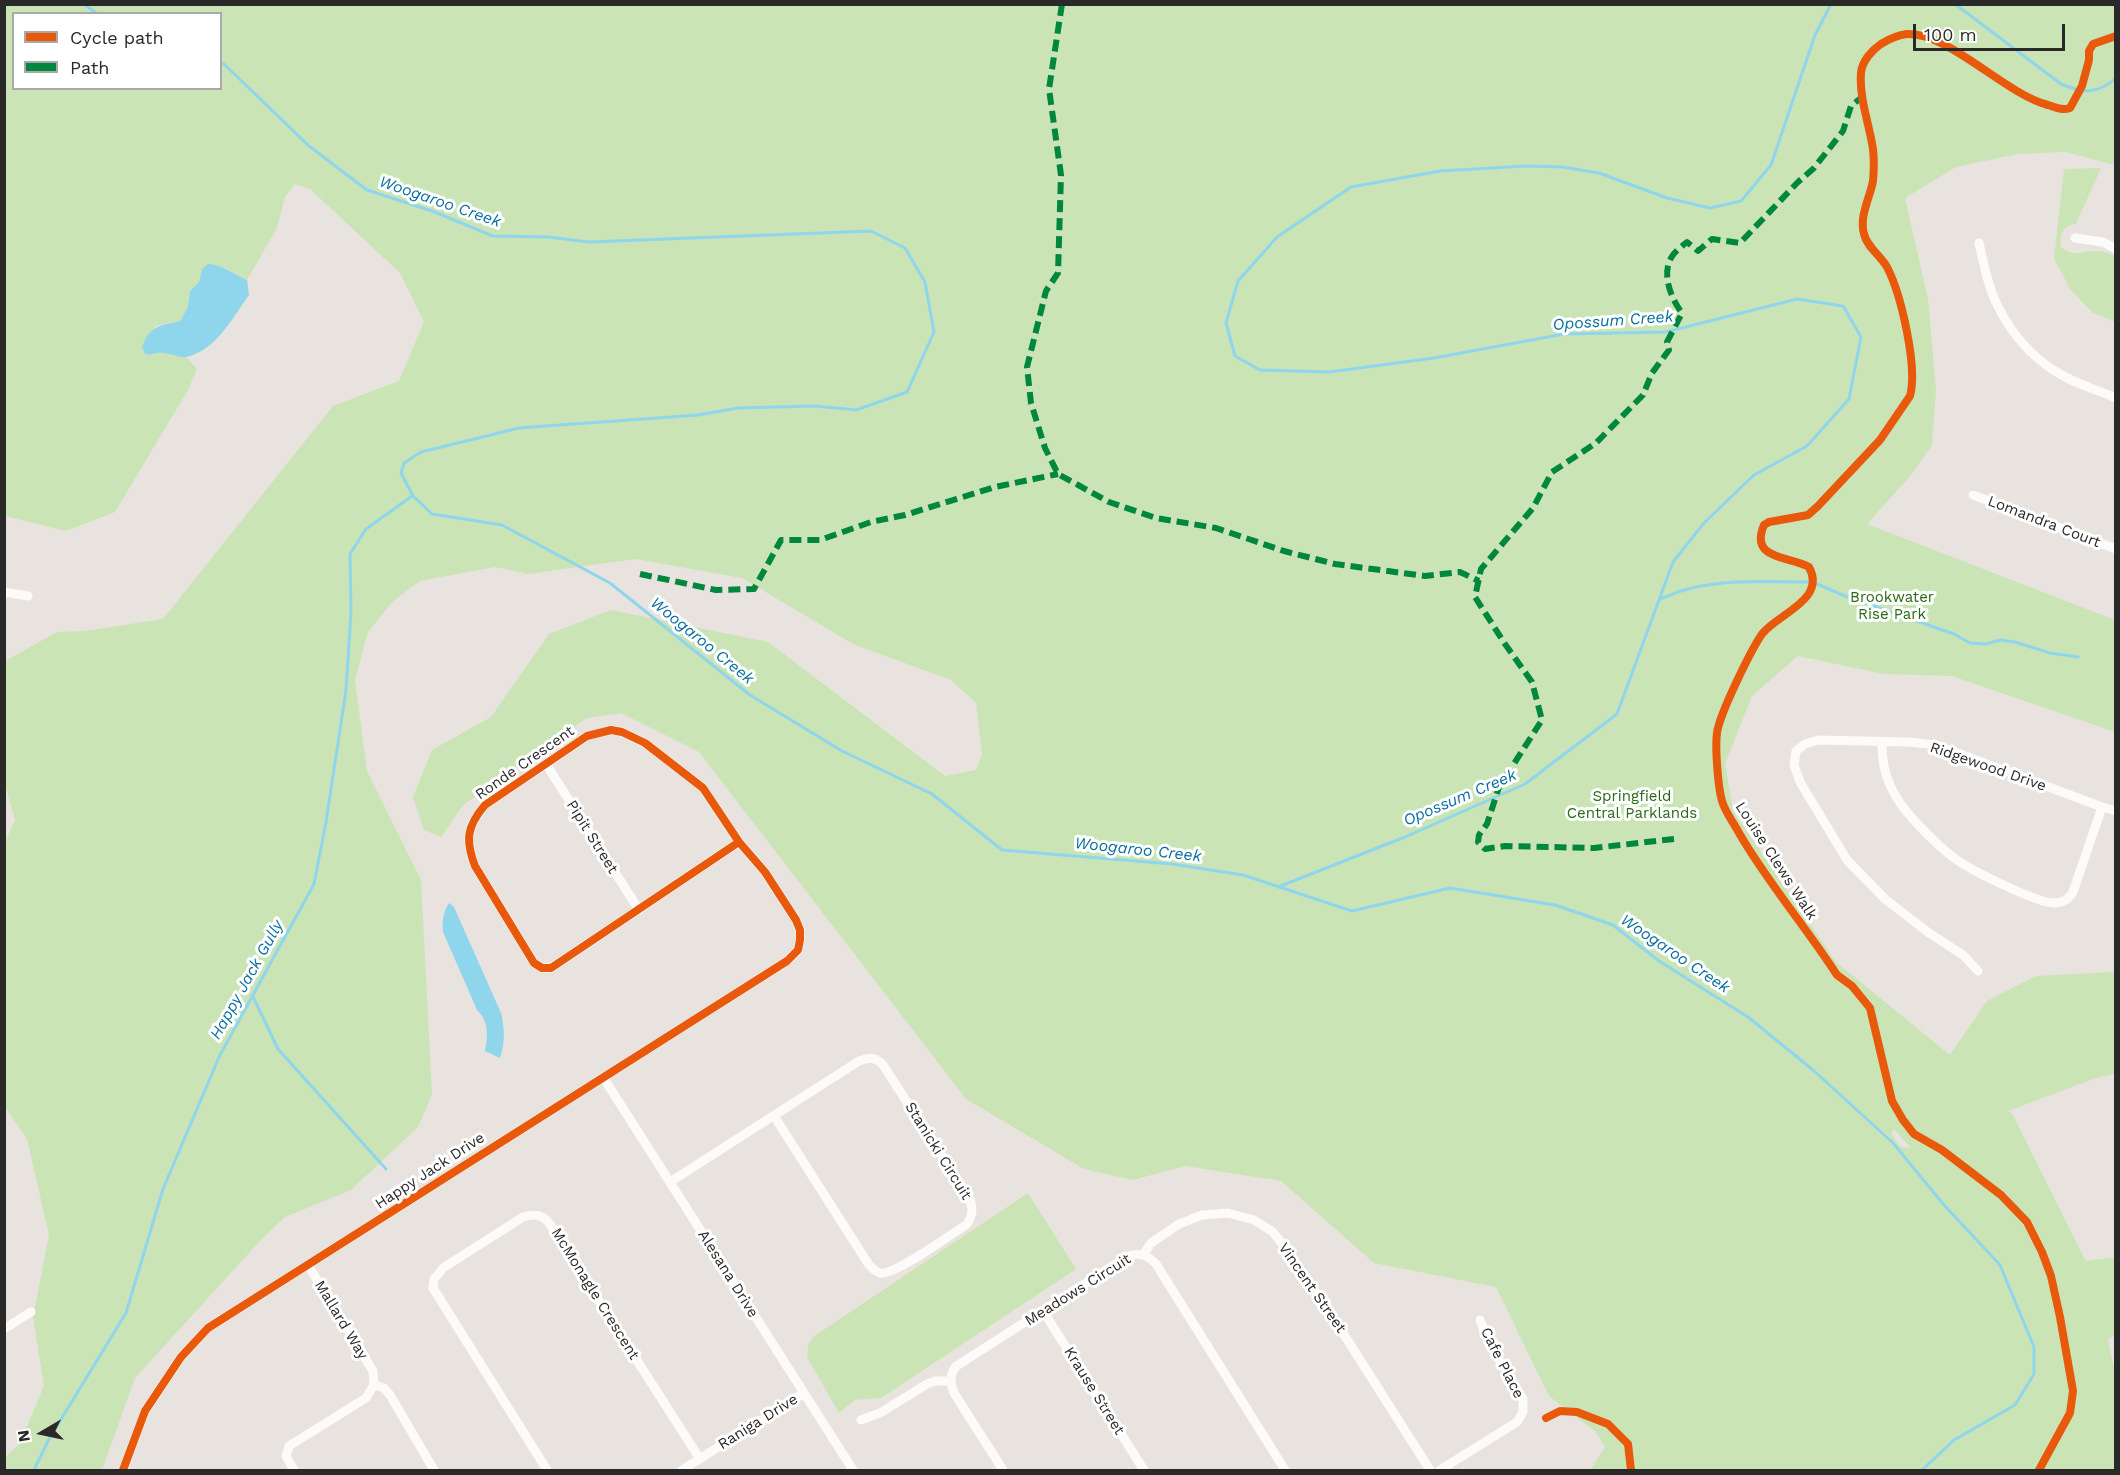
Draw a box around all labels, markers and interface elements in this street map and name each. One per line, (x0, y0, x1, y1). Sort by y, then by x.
legend (12, 12, 222, 90)
scale bar (1916, 12, 2068, 50)
text: 100 m (1924, 24, 1977, 45)
text: Cycle path (70, 27, 164, 48)
text: Path (70, 57, 110, 78)
water label: Woogaroo Creek (377, 172, 503, 232)
water label: Opossum Creek (1552, 307, 1674, 335)
street label: Lomandra Court (1985, 492, 2103, 552)
park label: Brookwater Rise Park (1850, 589, 1934, 624)
water label: Woogaroo Creek (646, 593, 758, 689)
street label: Ronde Crescent (472, 722, 578, 804)
street label: Ridgewood Drive (1927, 739, 2049, 795)
water label: Opossum Creek (1401, 766, 1519, 830)
park label: Springfield Central Parklands (1567, 788, 1697, 823)
street label: Pipit Street (562, 797, 622, 877)
street label: Louise Clews Walk (1731, 799, 1821, 923)
water label: Woogaroo Creek (1074, 834, 1202, 866)
water label: Woogaroo Creek (1617, 910, 1733, 998)
water label: Happy Jack Gully (206, 917, 288, 1043)
street label: Stanicki Circuit (901, 1099, 975, 1203)
street label: Happy Jack Drive (372, 1129, 488, 1213)
street label: McMonagle Crescent (547, 1225, 643, 1363)
street label: Alesana Drive (694, 1227, 762, 1321)
street label: Vincent Street (1274, 1240, 1350, 1336)
street label: Meadows Circuit (1022, 1250, 1134, 1330)
street label: Mallard Way (310, 1277, 372, 1363)
street label: Cafe Place (1476, 1324, 1528, 1402)
street label: Krause Street (1060, 1344, 1128, 1438)
street label: Raniga Drive (715, 1390, 801, 1454)
north arrow (12, 1403, 72, 1463)
text: N (13, 1429, 34, 1443)

